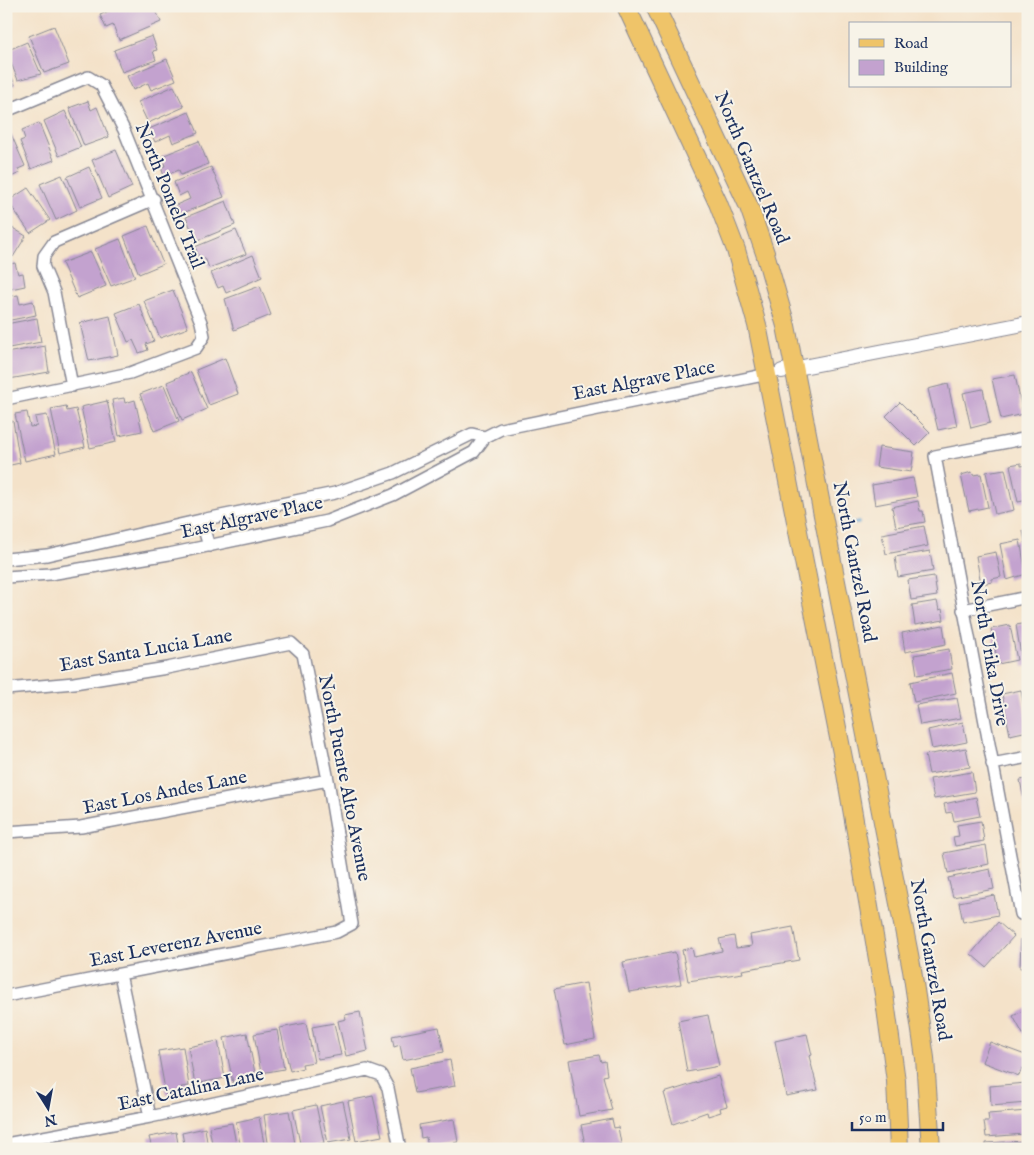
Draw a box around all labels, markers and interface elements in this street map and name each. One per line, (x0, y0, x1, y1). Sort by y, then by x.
legend (849, 22, 1012, 88)
text: Road (894, 34, 929, 53)
text: Building (894, 58, 949, 77)
street label: North Gantzel Road (708, 88, 794, 249)
street label: North Pomelo Trail (129, 119, 210, 273)
street label: East Algrave Place (571, 355, 717, 407)
street label: North Gantzel Road (827, 479, 882, 645)
street label: East Algrave Place (179, 491, 325, 545)
street label: North Urika Drive (964, 578, 1014, 728)
street label: East Santa Lucia Lane (58, 624, 235, 678)
street label: North Puente Alto Avenue (312, 673, 376, 884)
street label: East Los Andes Lane (81, 765, 249, 821)
street label: North Gantzel Road (904, 877, 956, 1043)
street label: East Leverenz Avenue (88, 916, 264, 973)
street label: East Catalina Lane (116, 1063, 266, 1117)
north arrow (22, 1082, 72, 1132)
scale bar (852, 1100, 943, 1132)
text: 50 m (859, 1108, 887, 1127)
text: N (43, 1110, 59, 1130)

